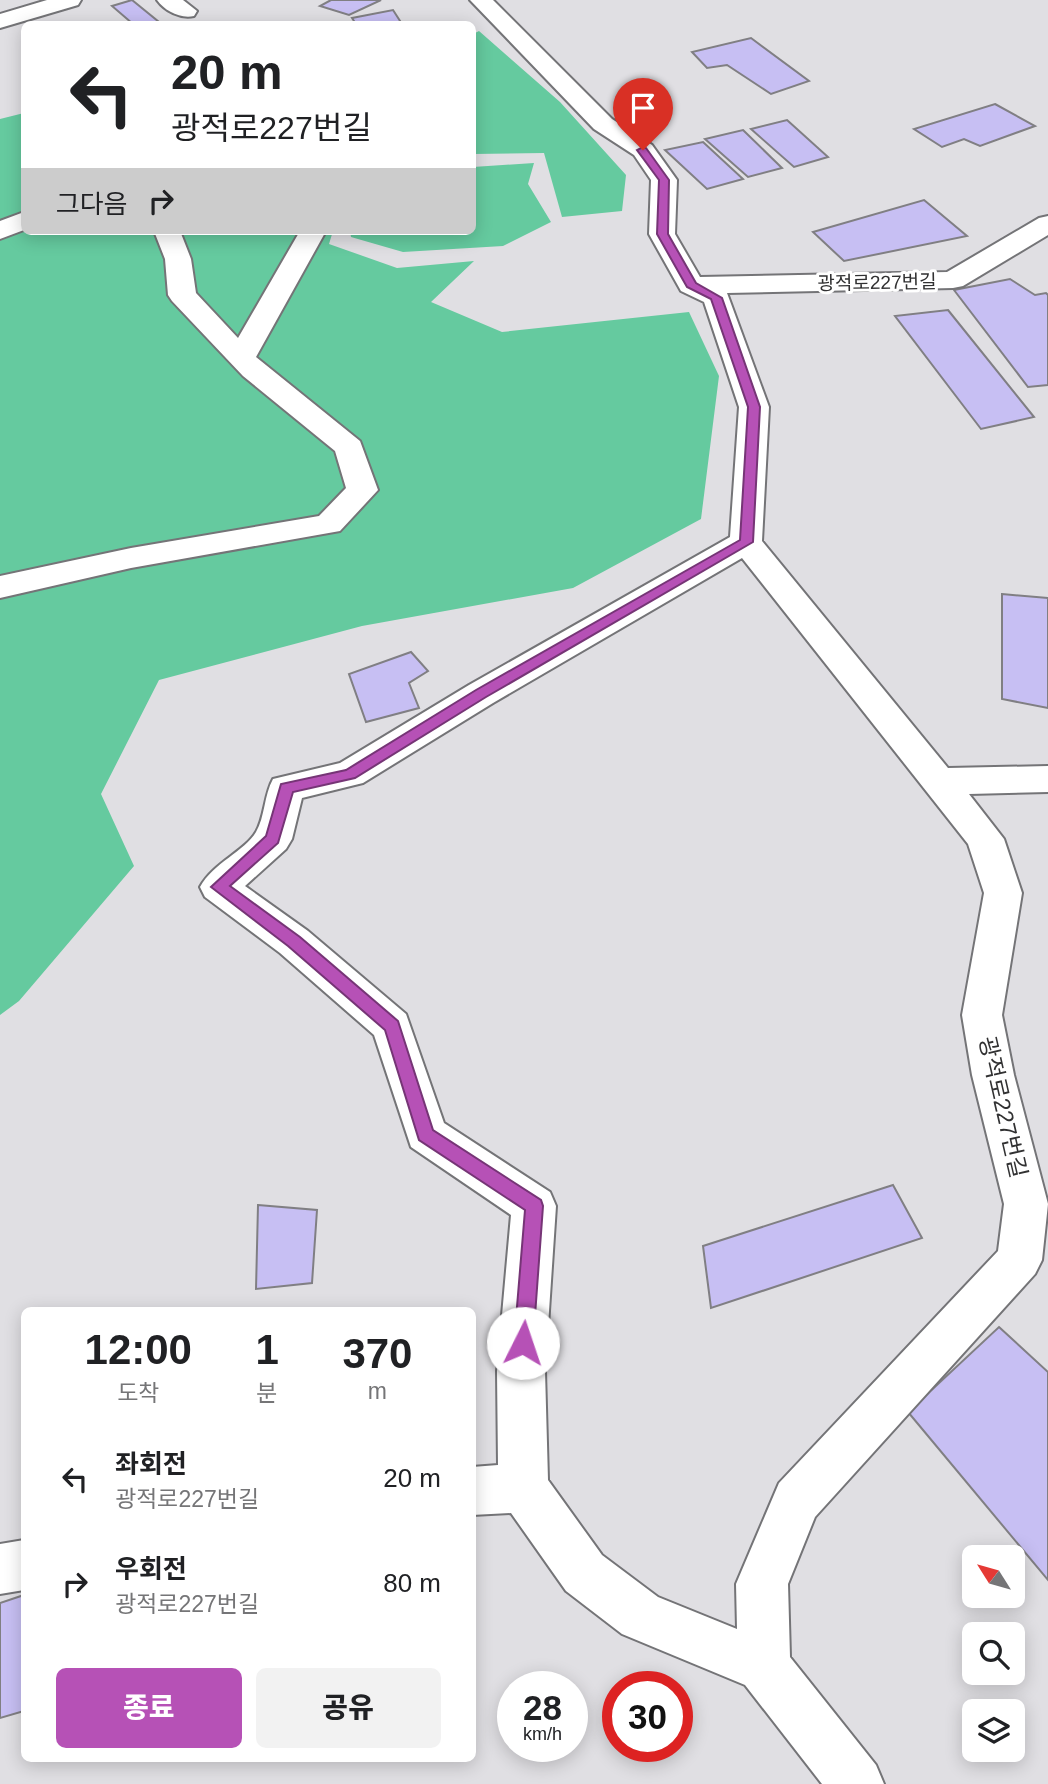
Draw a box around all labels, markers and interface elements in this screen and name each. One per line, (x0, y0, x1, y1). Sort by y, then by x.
text: 20 m (171, 45, 283, 99)
icon: left (56, 49, 147, 140)
pin (613, 78, 673, 150)
icon: arrive (624, 89, 662, 127)
text: 광적로227번길 (171, 110, 372, 146)
icon: right (142, 182, 180, 220)
text: 그다음 (56, 189, 128, 219)
street label: 광적로227번길 (817, 271, 937, 294)
street label: 광적로227번길 (974, 1034, 1032, 1180)
position arrow (486, 1306, 560, 1380)
text: 12:00 (85, 1326, 192, 1373)
text: 1 (255, 1326, 279, 1373)
text: 370 (342, 1330, 412, 1377)
text: m (368, 1378, 387, 1404)
text: 도착 (117, 1380, 159, 1406)
text: 분 (257, 1380, 278, 1406)
text: 좌회전 (115, 1449, 187, 1479)
icon: left (56, 1460, 94, 1498)
text: 20 m (383, 1463, 441, 1493)
text: 광적로227번길 (115, 1486, 259, 1512)
north arrow (962, 1545, 1026, 1608)
map controls (962, 1545, 1025, 1762)
text: 우회전 (115, 1554, 187, 1584)
icon: right (56, 1565, 94, 1603)
text: 80 m (383, 1568, 441, 1598)
text: 광적로227번길 (115, 1591, 259, 1617)
button: search (962, 1622, 1025, 1685)
button: 종료 (56, 1668, 242, 1748)
button: 공유 (256, 1668, 441, 1748)
speed limit sign: 30 (602, 1671, 693, 1762)
text: 28 (523, 1688, 562, 1727)
button: layers (962, 1699, 1025, 1762)
text: km/h (523, 1724, 562, 1744)

